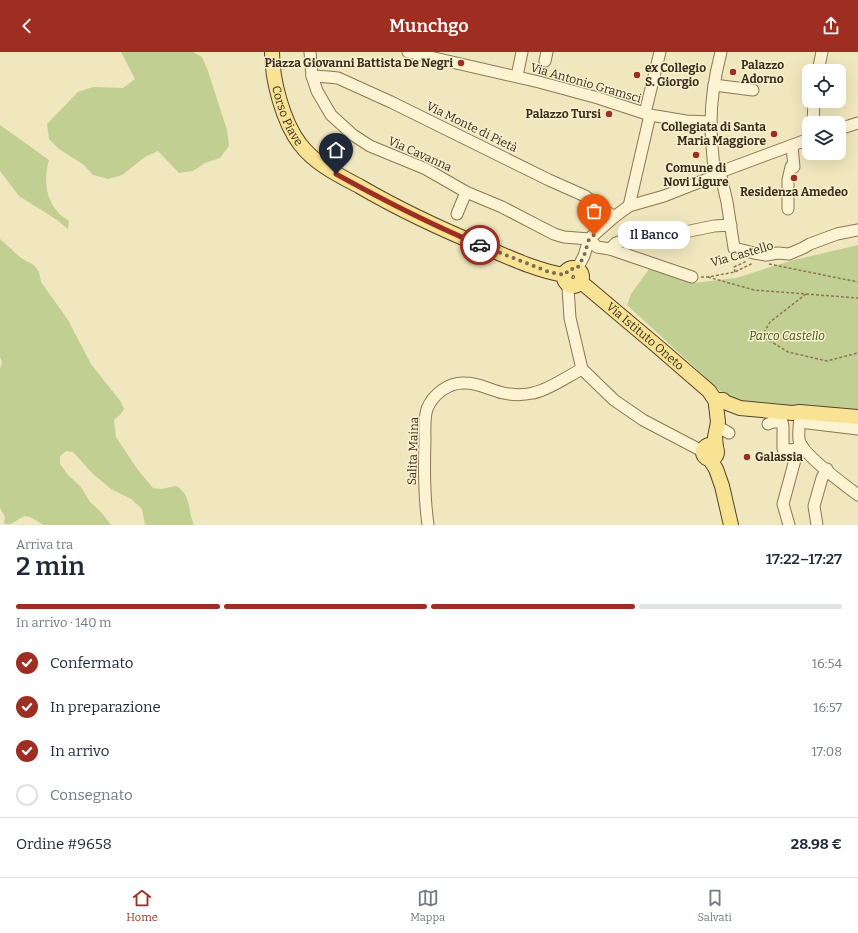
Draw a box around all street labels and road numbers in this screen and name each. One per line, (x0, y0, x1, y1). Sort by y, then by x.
street label: Via Antonio Gramsci (529, 60, 643, 106)
street label: Corso Piave (269, 84, 306, 149)
street label: Via Monte di Pietà (424, 99, 520, 155)
street label: Via Cavanna (386, 134, 454, 174)
street label: Via Castello (709, 238, 775, 270)
street label: Via Istituto Oneto (604, 299, 687, 373)
street label: Salita Maina (405, 416, 421, 485)

